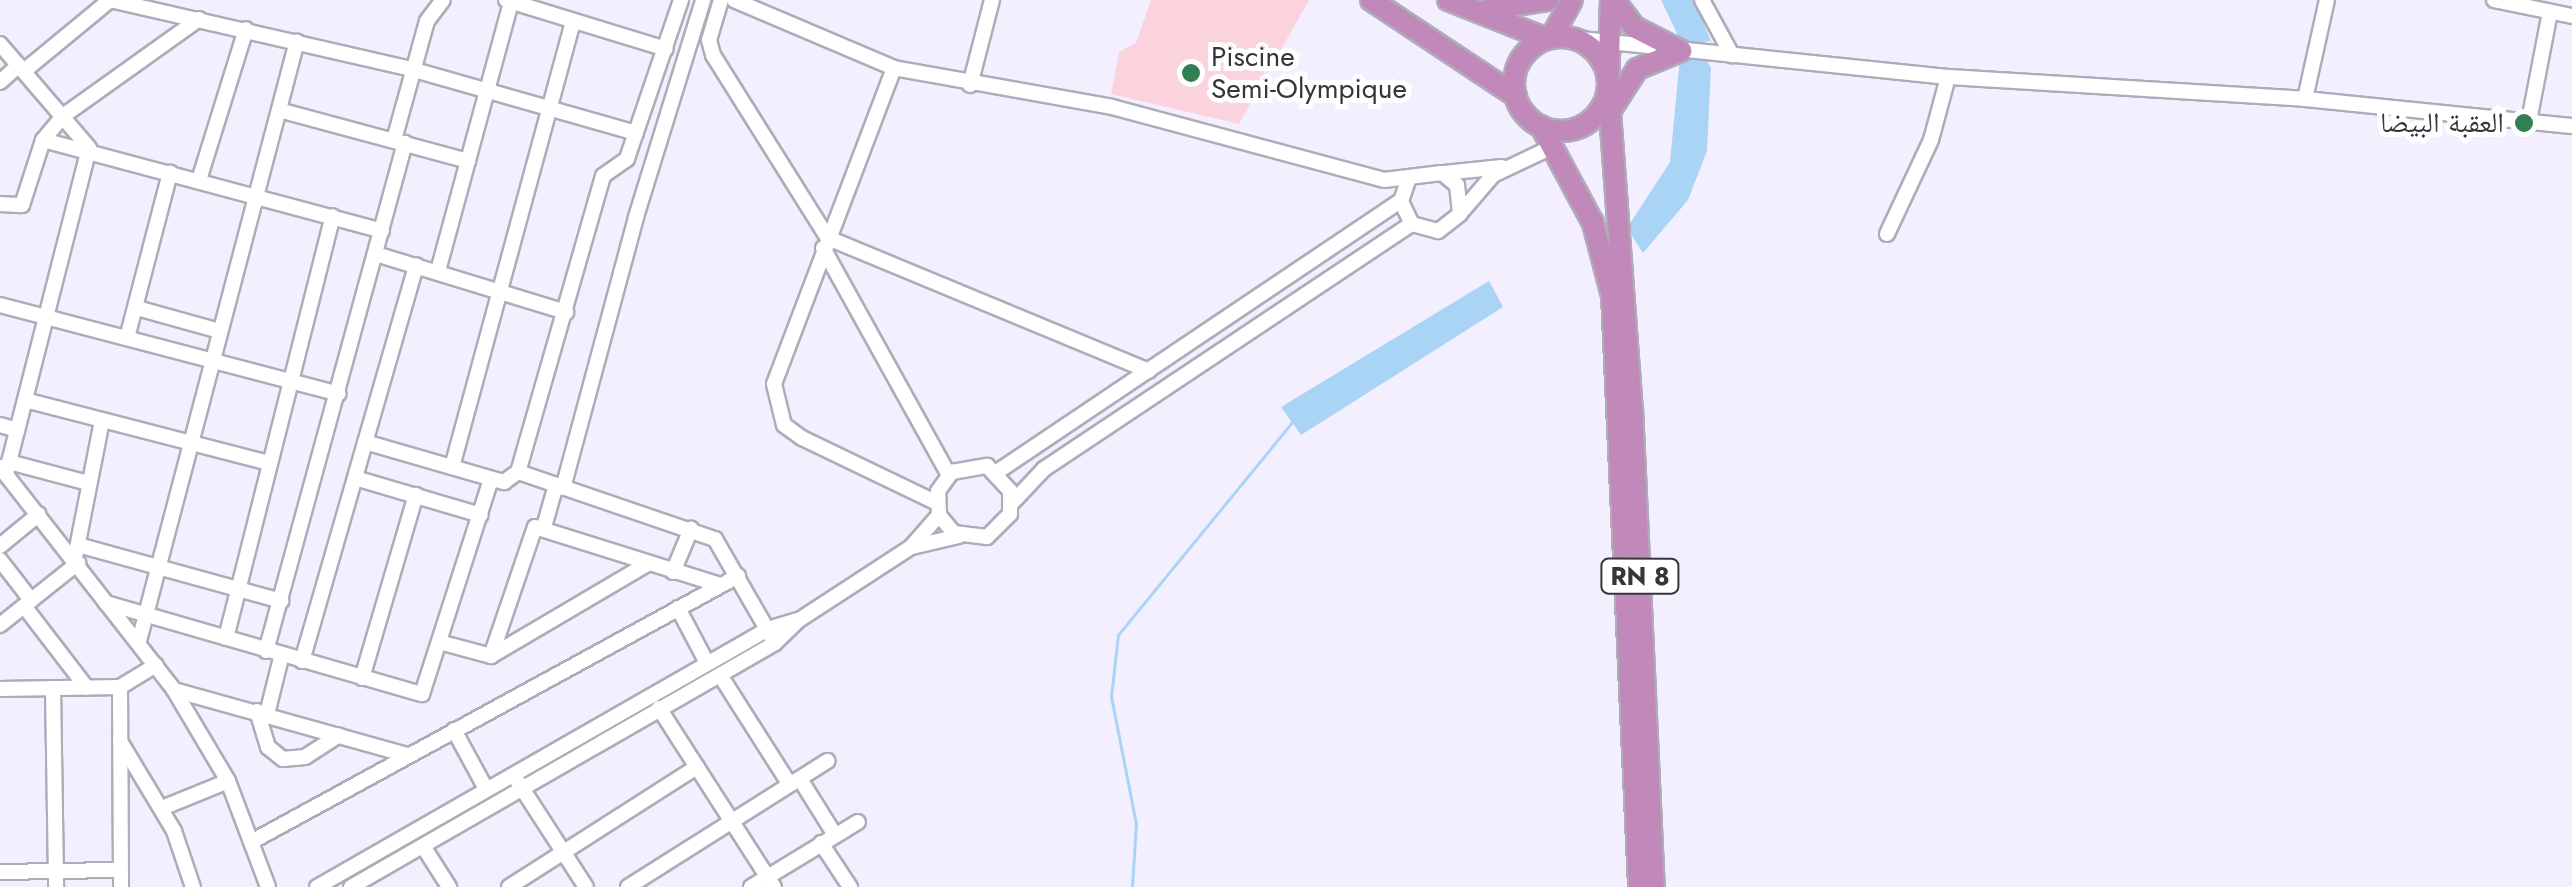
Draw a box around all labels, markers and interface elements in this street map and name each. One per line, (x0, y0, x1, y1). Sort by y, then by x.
place label: Piscine Semi-Olympique (1211, 40, 1407, 106)
marker: Piscine Semi-Olympique (1180, 62, 1202, 84)
place label: العقبة البيضا (2380, 106, 2504, 140)
marker: العقبة البيضا (2513, 112, 2535, 134)
road number: RN 8 (1600, 556, 1680, 596)

